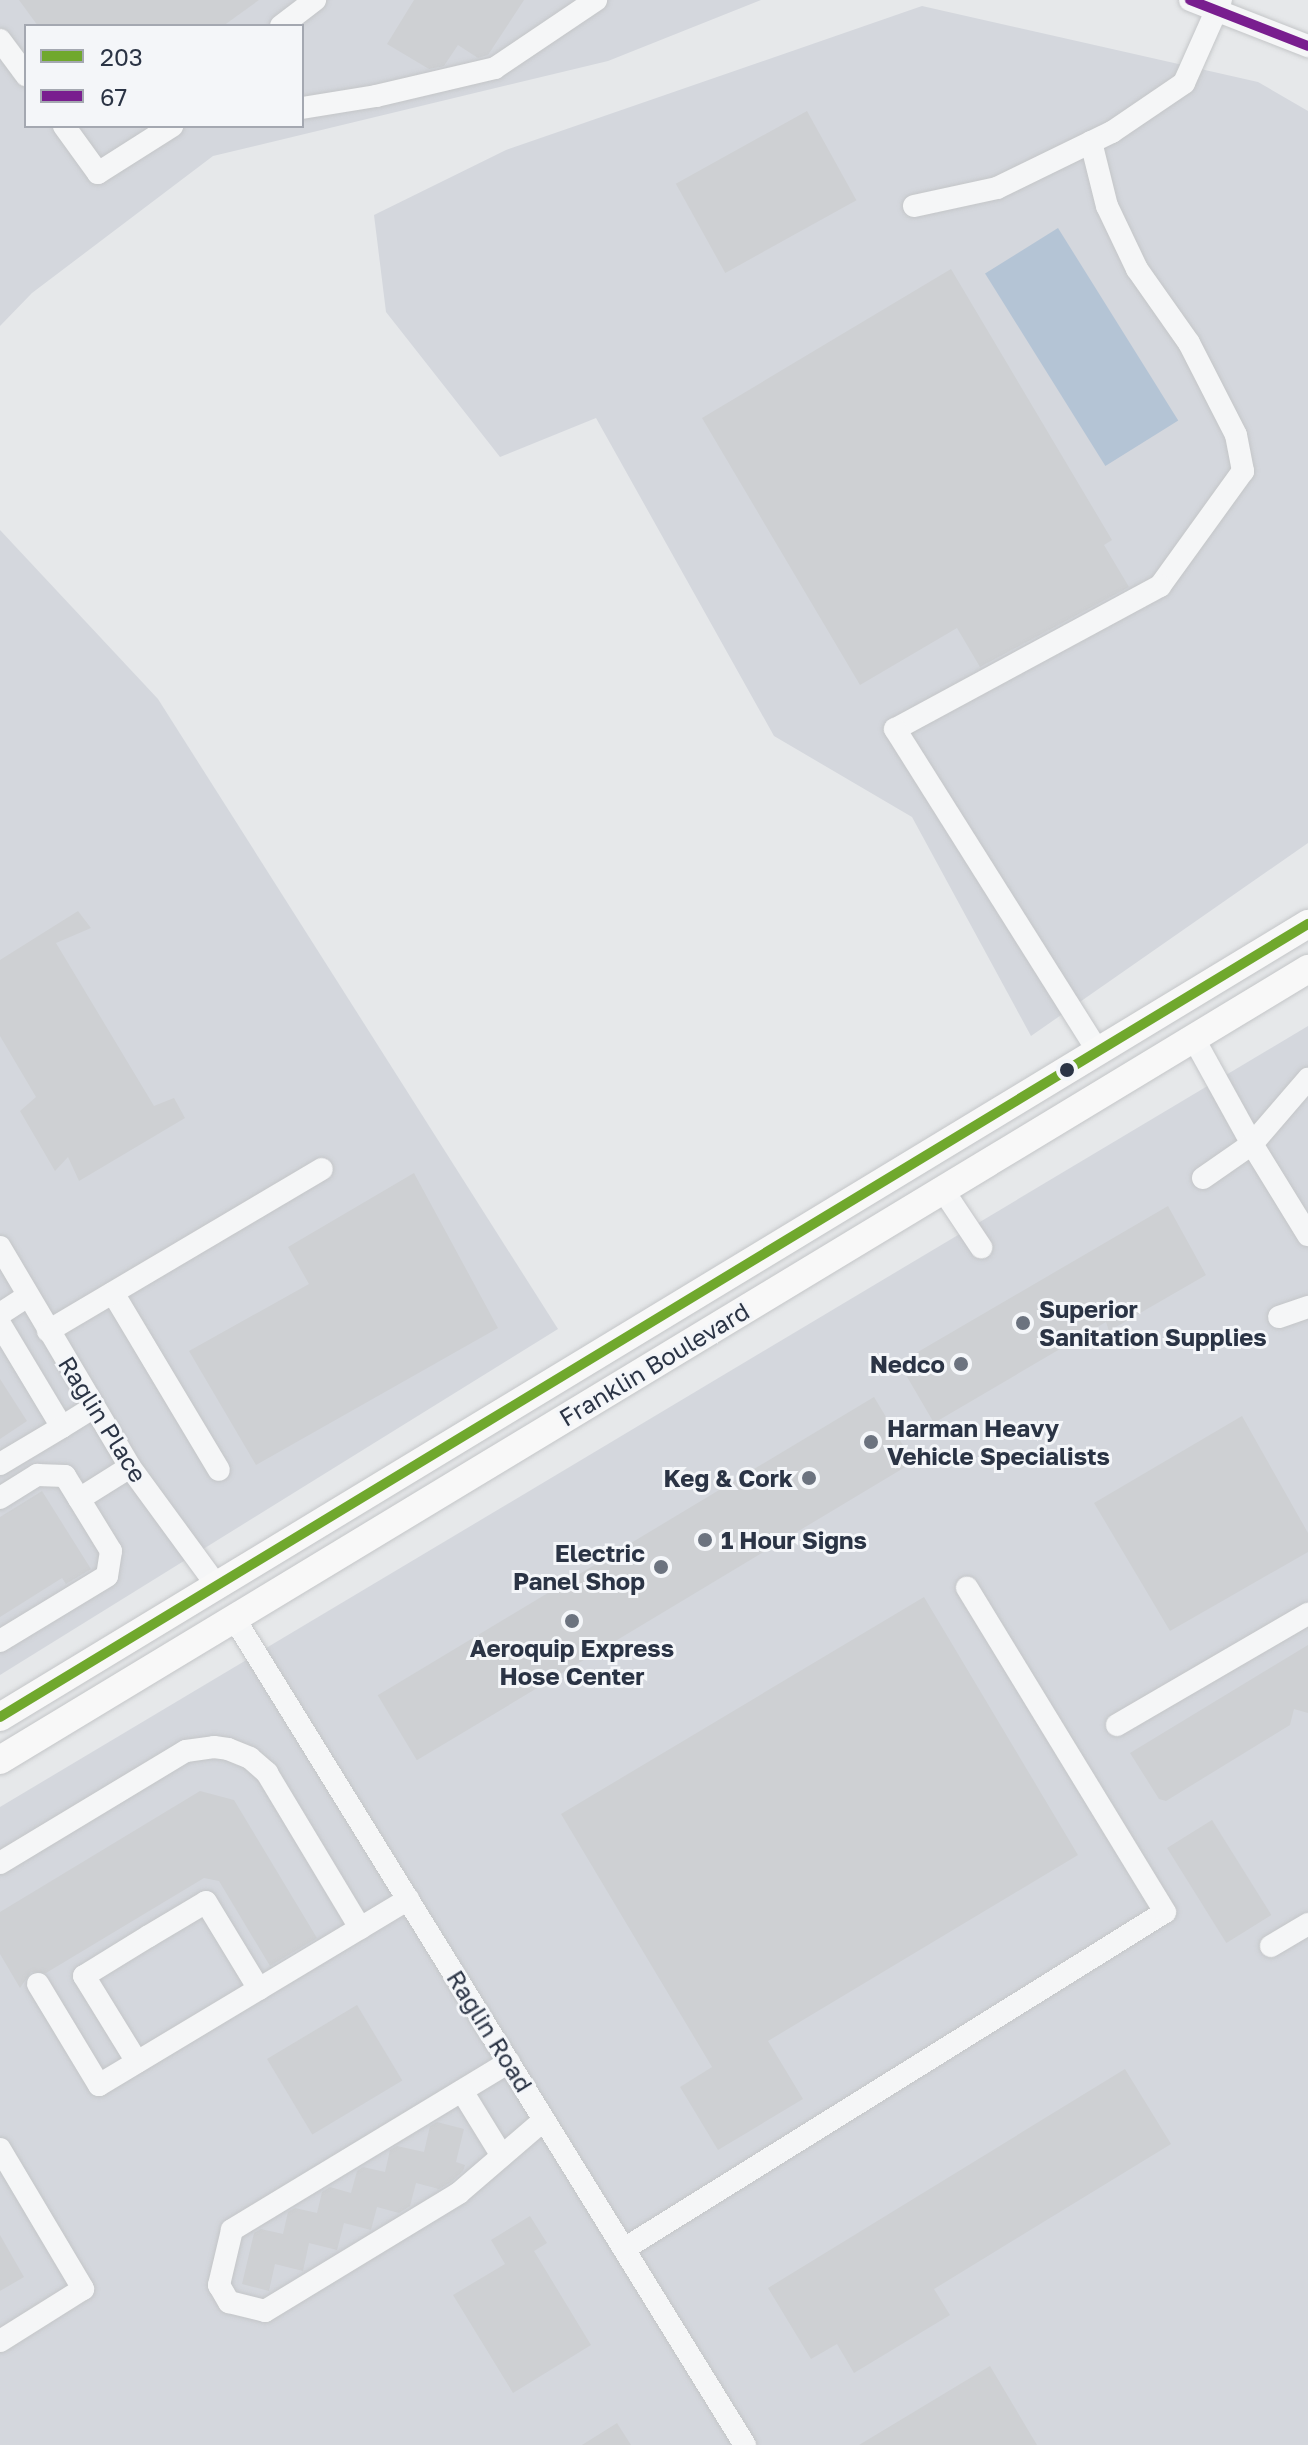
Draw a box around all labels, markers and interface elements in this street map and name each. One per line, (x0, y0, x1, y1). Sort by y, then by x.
legend (24, 24, 304, 128)
text: 203 (100, 42, 143, 71)
text: 67 (100, 82, 127, 111)
unlabelled marker (1059, 1062, 1075, 1078)
place label: Superior Sanitation Supplies (1039, 1295, 1267, 1351)
street label: Franklin Boulevard (554, 1296, 754, 1432)
marker: Superior Sanitation Supplies (1014, 1314, 1032, 1332)
place label: Nedco (870, 1350, 945, 1378)
street label: Raglin Place (53, 1351, 153, 1487)
marker: Nedco (952, 1355, 970, 1373)
place label: Harman Heavy Vehicle Specialists (887, 1414, 1110, 1470)
marker: Harman Heavy Vehicle Specialists (862, 1433, 880, 1451)
place label: Keg & Cork (663, 1464, 793, 1492)
marker: Keg & Cork (800, 1469, 818, 1487)
place label: 1 Hour Signs (721, 1526, 867, 1554)
marker: 1 Hour Signs (696, 1531, 714, 1549)
place label: Electric Panel Shop (513, 1539, 645, 1595)
marker: Electric Panel Shop (652, 1558, 670, 1576)
marker: Aeroquip Express Hose Center (563, 1612, 581, 1630)
place label: Aeroquip Express Hose Center (470, 1634, 674, 1690)
street label: Raglin Road (441, 1965, 539, 2097)

